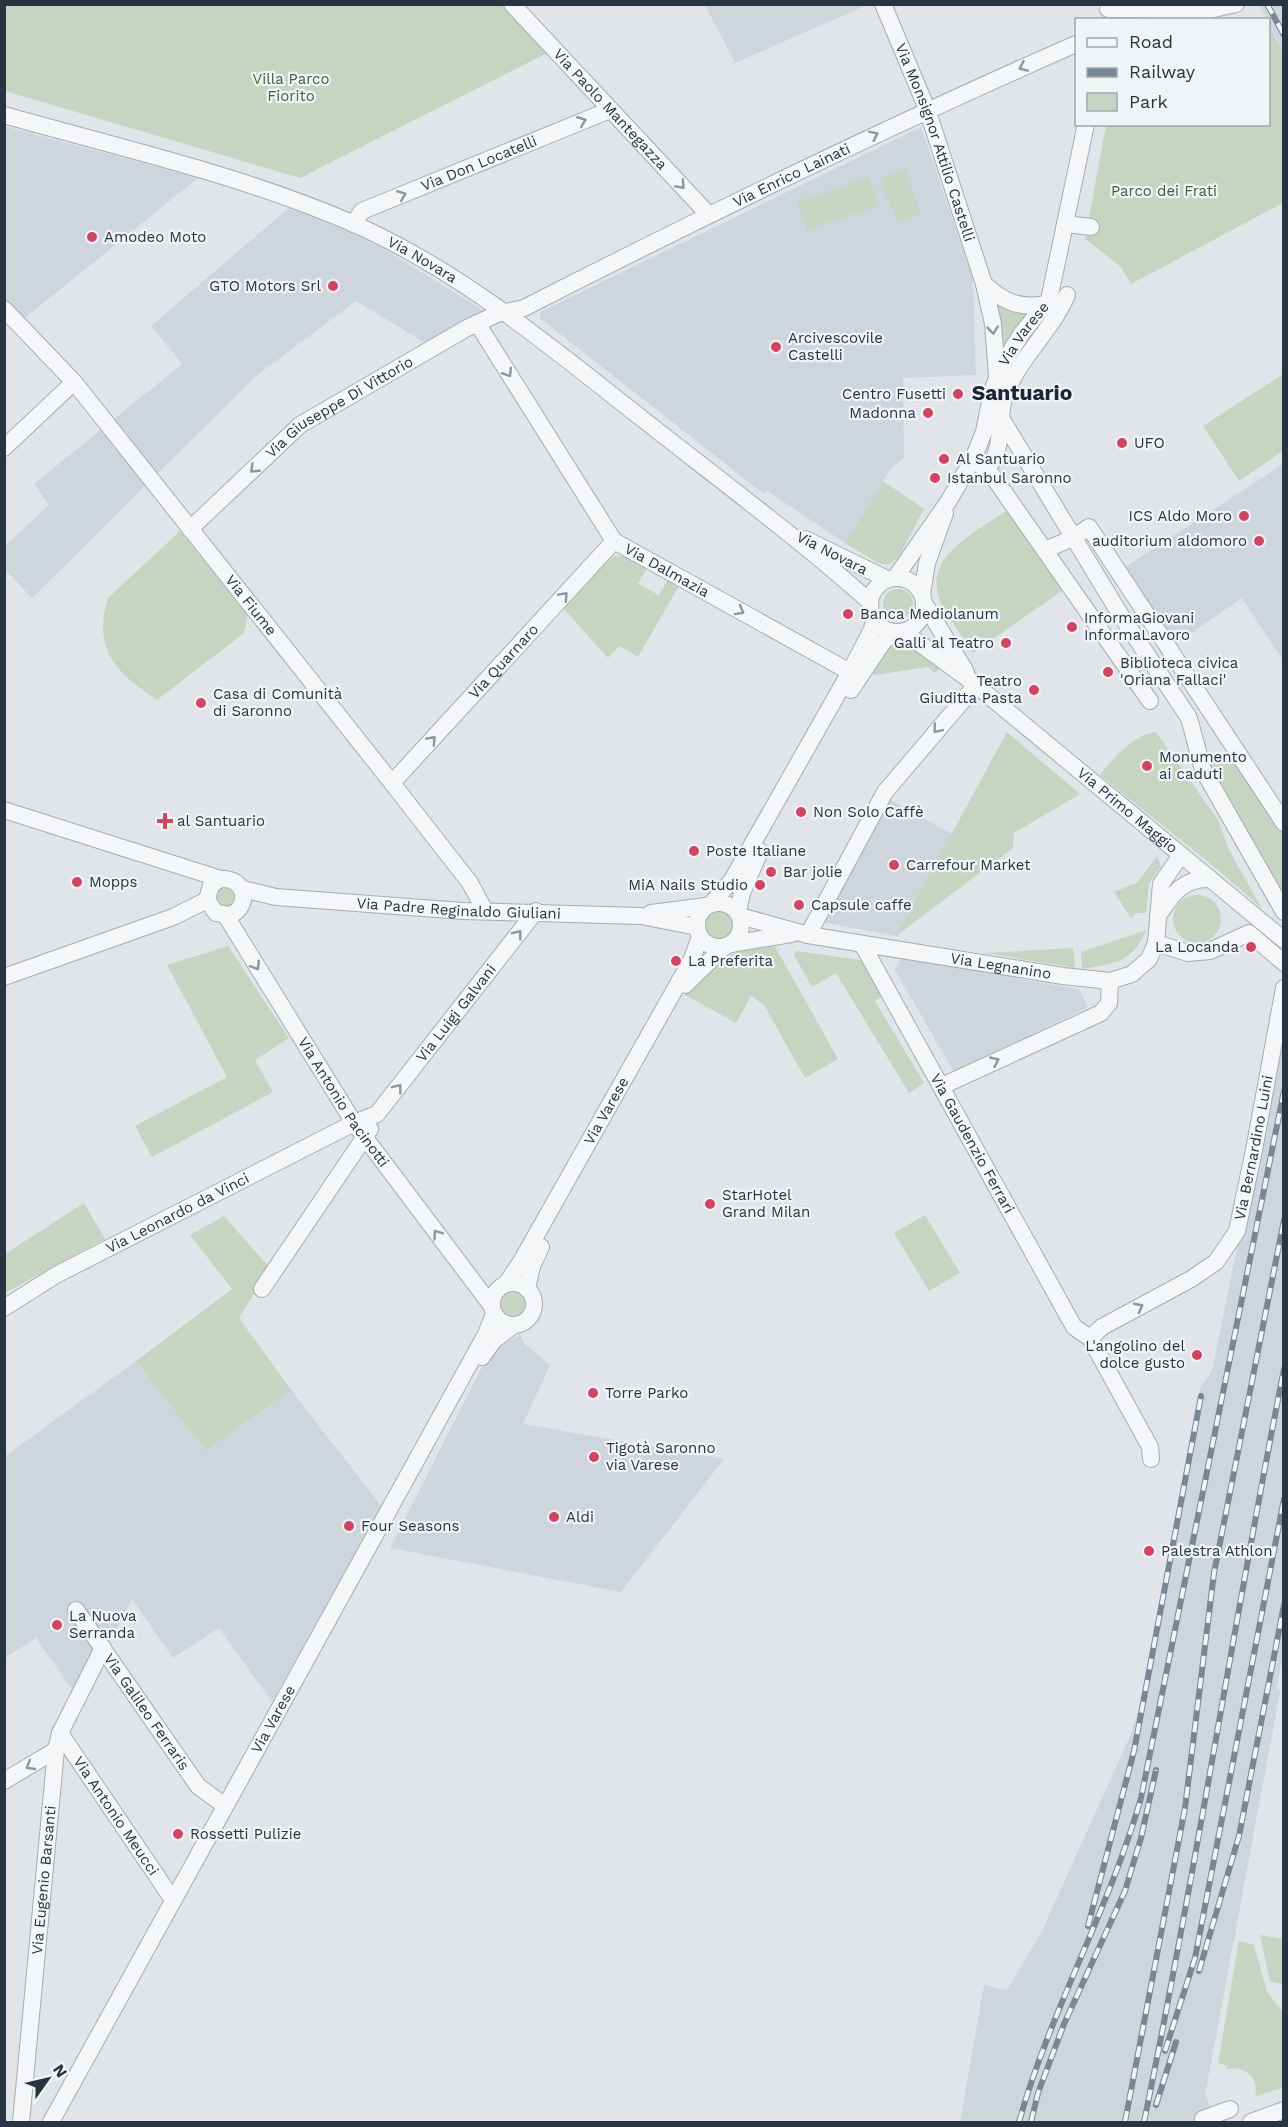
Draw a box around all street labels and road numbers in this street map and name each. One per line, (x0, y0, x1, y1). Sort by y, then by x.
street label: Via Monsignor Attilio Castelli (891, 41, 979, 244)
street label: Via Paolo Mantegazza (549, 45, 671, 174)
street label: Via Don Locatelli (418, 132, 540, 195)
street label: Via Enrico Lainati (730, 139, 853, 211)
street label: Via Novara (384, 233, 461, 287)
street label: Via Varese (995, 298, 1053, 369)
street label: Via Giuseppe Di Vittorio (262, 352, 416, 462)
street label: Via Novara (793, 527, 871, 579)
street label: Via Dalmazia (621, 540, 713, 601)
street label: Via Fiume (221, 571, 281, 639)
street label: Via Quarnaro (465, 620, 542, 702)
street label: Via Primo Maggio (1074, 764, 1181, 857)
street label: Via Padre Reginaldo Giuliani (356, 894, 561, 923)
street label: Via Legnanino (949, 949, 1053, 983)
street label: Via Luigi Galvani (412, 961, 500, 1066)
street label: Via Antonio Pacinotti (294, 1034, 393, 1170)
street label: Via Gaudenzio Ferrari (927, 1071, 1018, 1216)
street label: Via Varese (580, 1074, 632, 1148)
street label: Via Bernardino Luini (1230, 1074, 1277, 1222)
street label: Via Leonardo da Vinci (103, 1169, 252, 1257)
street label: Via Galileo Ferraris (100, 1650, 193, 1774)
street label: Via Varese (247, 1682, 299, 1756)
street label: Via Antonio Meucci (69, 1753, 163, 1879)
street label: Via Eugenio Barsanti (28, 1805, 60, 1955)

